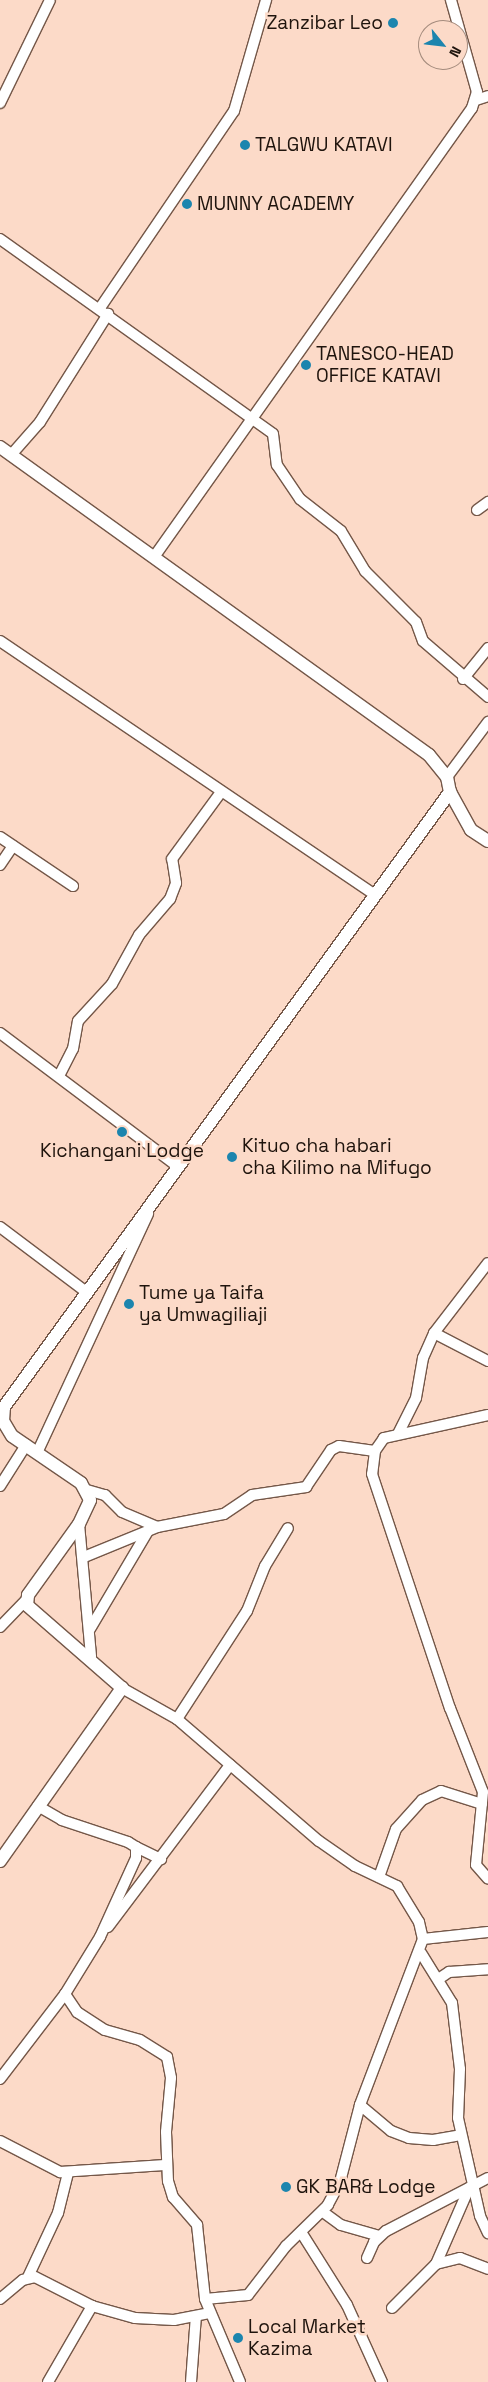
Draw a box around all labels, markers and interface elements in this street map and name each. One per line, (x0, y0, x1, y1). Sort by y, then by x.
place label: Zanzibar Leo (266, 12, 383, 34)
marker: Zanzibar Leo (387, 17, 399, 29)
north arrow (418, 20, 468, 70)
text: N (445, 43, 465, 60)
place label: TALGWU KATAVI (255, 134, 393, 156)
marker: TALGWU KATAVI (239, 139, 251, 151)
place label: MUNNY ACADEMY (197, 193, 355, 215)
marker: MUNNY ACADEMY (181, 198, 193, 210)
place label: TANESCO-HEAD OFFICE KATAVI (316, 343, 454, 387)
marker: TANESCO-HEAD OFFICE KATAVI (300, 359, 312, 371)
marker: Kichangani Lodge (116, 1126, 128, 1138)
place label: Kituo cha habari cha Kilimo na Mifugo (242, 1135, 432, 1179)
place label: Kichangani Lodge (40, 1140, 204, 1162)
marker: Kituo cha habari cha Kilimo na Mifugo (226, 1151, 238, 1163)
place label: Tume ya Taifa ya Umwagiliaji (139, 1282, 267, 1326)
marker: Tume ya Taifa ya Umwagiliaji (123, 1298, 135, 1310)
place label: GK BAR& Lodge (296, 2176, 436, 2198)
marker: GK BAR& Lodge (280, 2181, 292, 2193)
place label: Local Market Kazima (248, 2316, 366, 2360)
marker: Local Market Kazima (232, 2332, 244, 2344)

